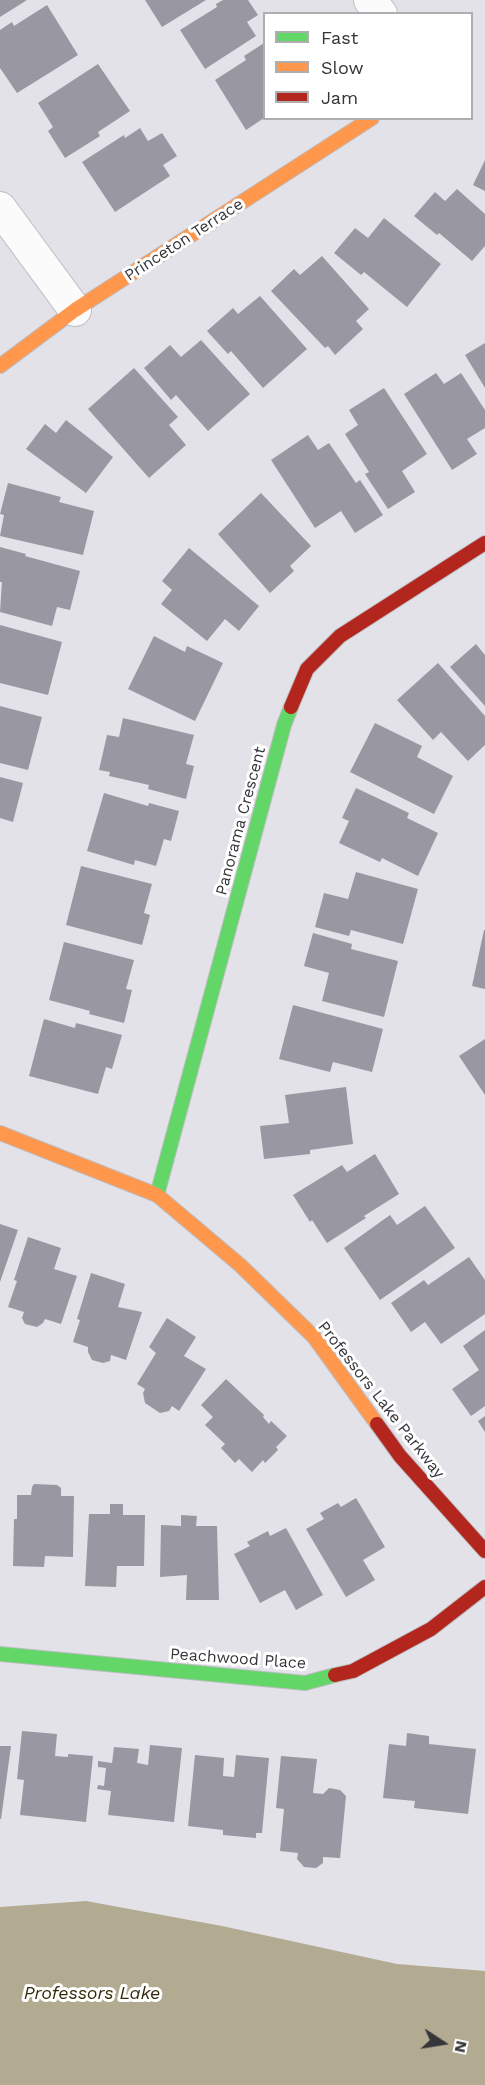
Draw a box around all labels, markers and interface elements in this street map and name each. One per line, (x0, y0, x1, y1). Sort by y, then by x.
legend (263, 12, 473, 120)
text: Fast (321, 27, 358, 48)
text: Slow (321, 57, 364, 78)
text: Jam (321, 87, 358, 108)
street label: Princeton Terrace (121, 195, 247, 285)
street label: Panorama Crescent (212, 745, 270, 897)
street label: Professors Lake Parkway (314, 1318, 448, 1482)
street label: Peachwood Place (169, 1645, 307, 1673)
water label: Professors Lake (24, 1983, 160, 2005)
north arrow (413, 2013, 473, 2073)
text: N (451, 2039, 472, 2055)

